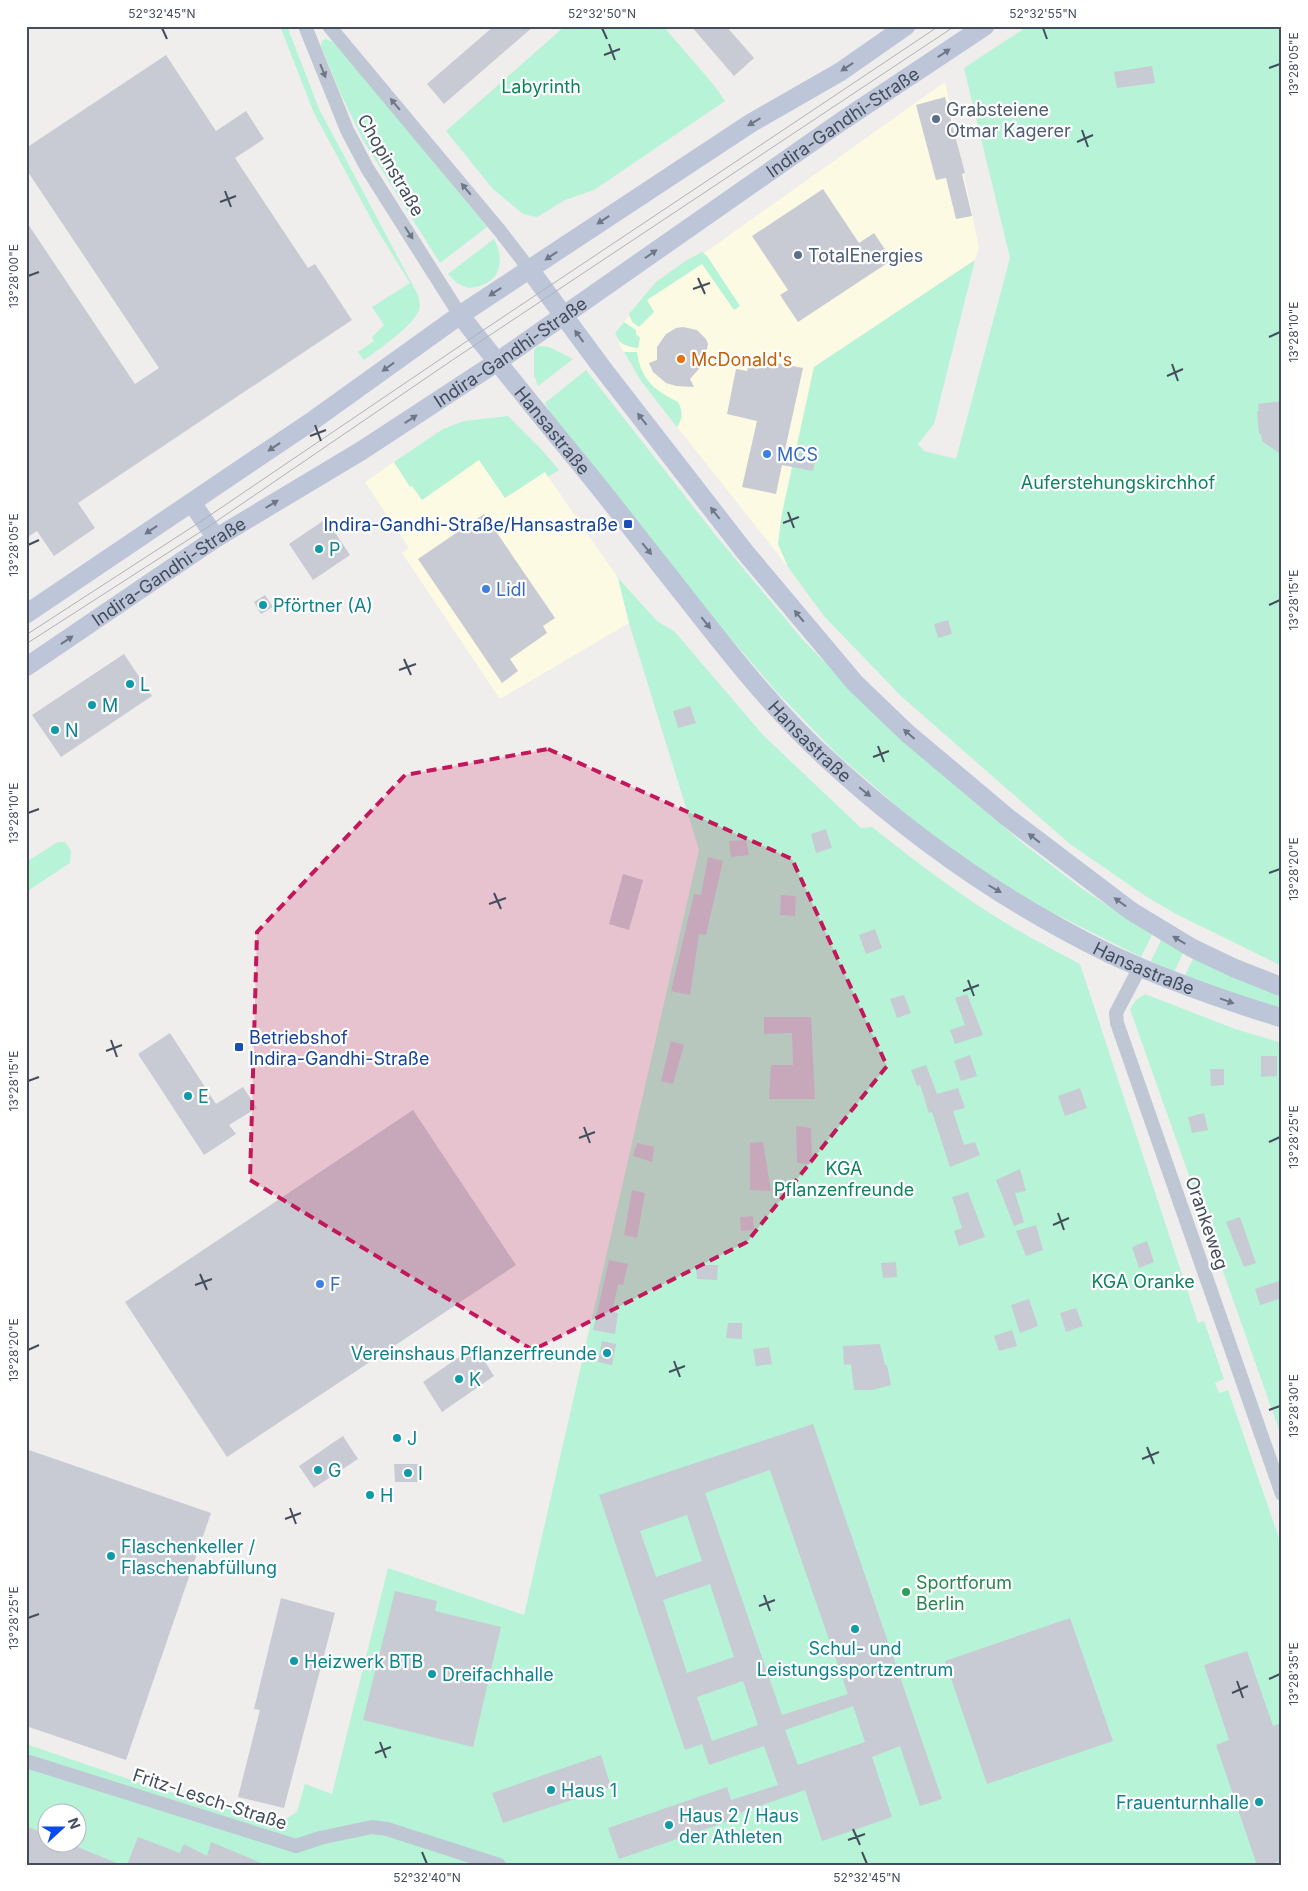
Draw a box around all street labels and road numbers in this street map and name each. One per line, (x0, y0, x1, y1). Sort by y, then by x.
street label: Indira-Gandhi-Straße (762, 62, 923, 181)
street label: Chopinstraße (353, 110, 429, 220)
street label: Indira-Gandhi-Straße (430, 292, 591, 411)
street label: Hansastraße (511, 382, 595, 479)
street label: Indira-Gandhi-Straße (88, 512, 249, 630)
street label: Hansastraße (764, 696, 856, 786)
street label: Hansastraße (1090, 937, 1197, 998)
street label: Orankeweg (1181, 1174, 1233, 1272)
street label: Fritz-Lesch-Straße (130, 1764, 290, 1834)

